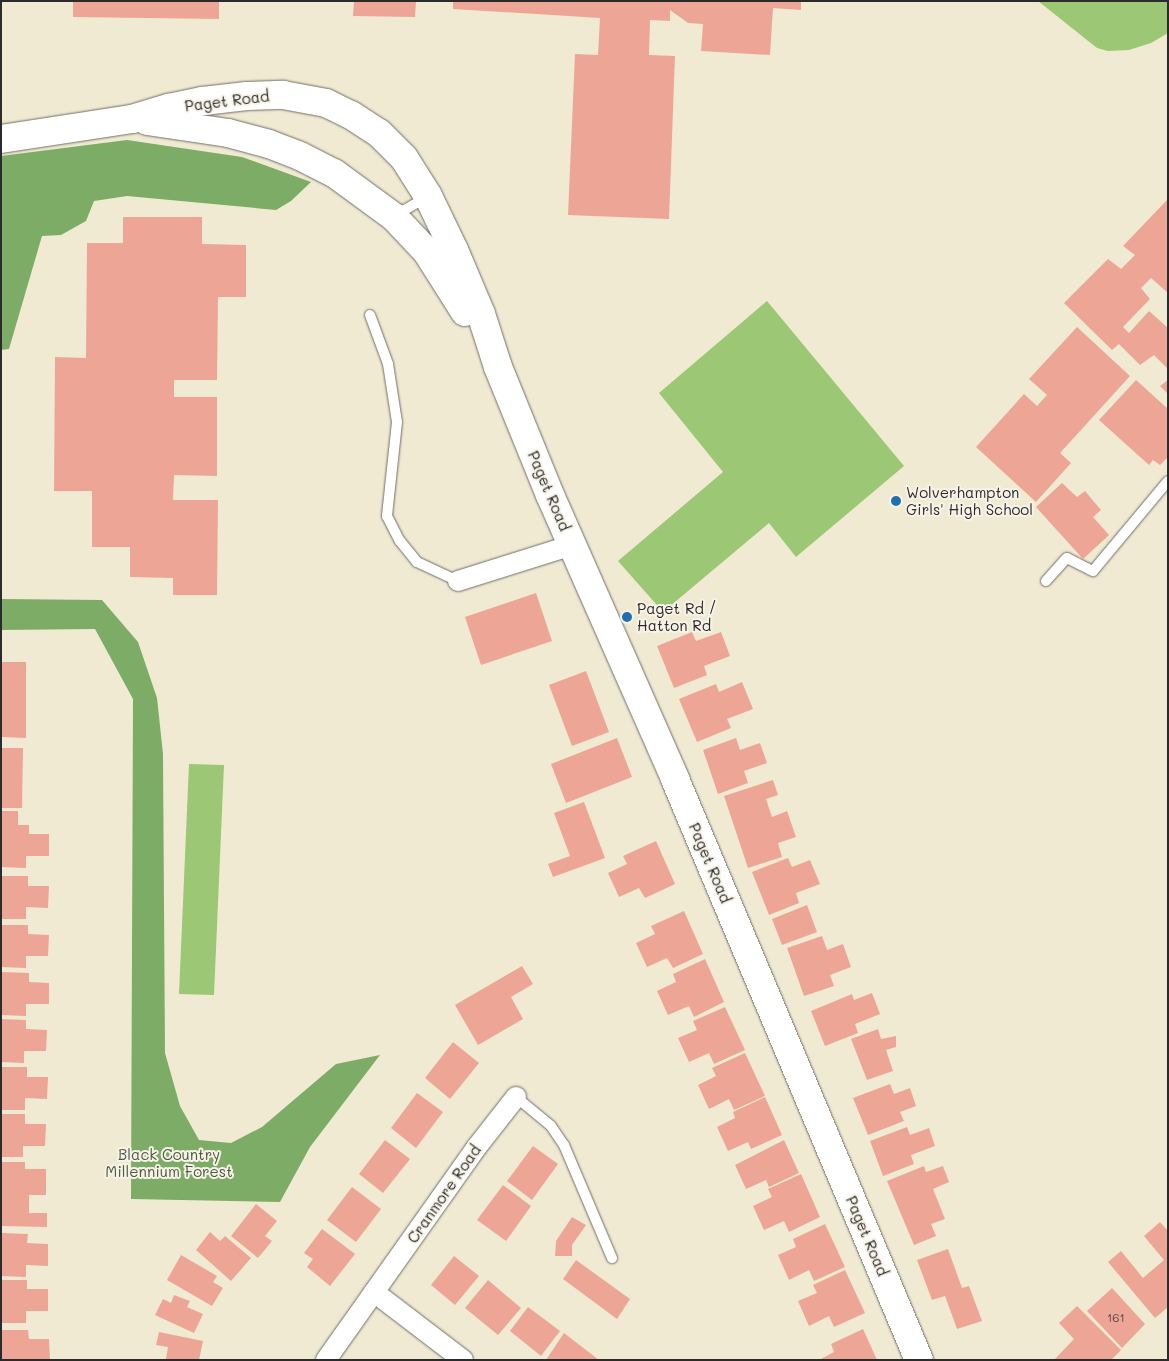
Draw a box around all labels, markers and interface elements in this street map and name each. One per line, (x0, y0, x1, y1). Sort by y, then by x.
street label: Paget Road (184, 87, 270, 115)
street label: Paget Road (524, 448, 574, 534)
place label: Wolverhampton Girls' High School (906, 483, 1033, 518)
marker: Wolverhampton Girls' High School (890, 495, 902, 507)
place label: Paget Rd / Hatton Rd (637, 599, 717, 634)
marker: Paget Rd / Hatton Rd (621, 611, 633, 623)
street label: Paget Road (685, 820, 735, 906)
street label: Cranmore Road (403, 1141, 485, 1247)
park label: Black Country Millennium Forest (105, 1145, 233, 1180)
street label: Paget Road (842, 1193, 892, 1279)
house number: 161 (1107, 1311, 1125, 1325)

